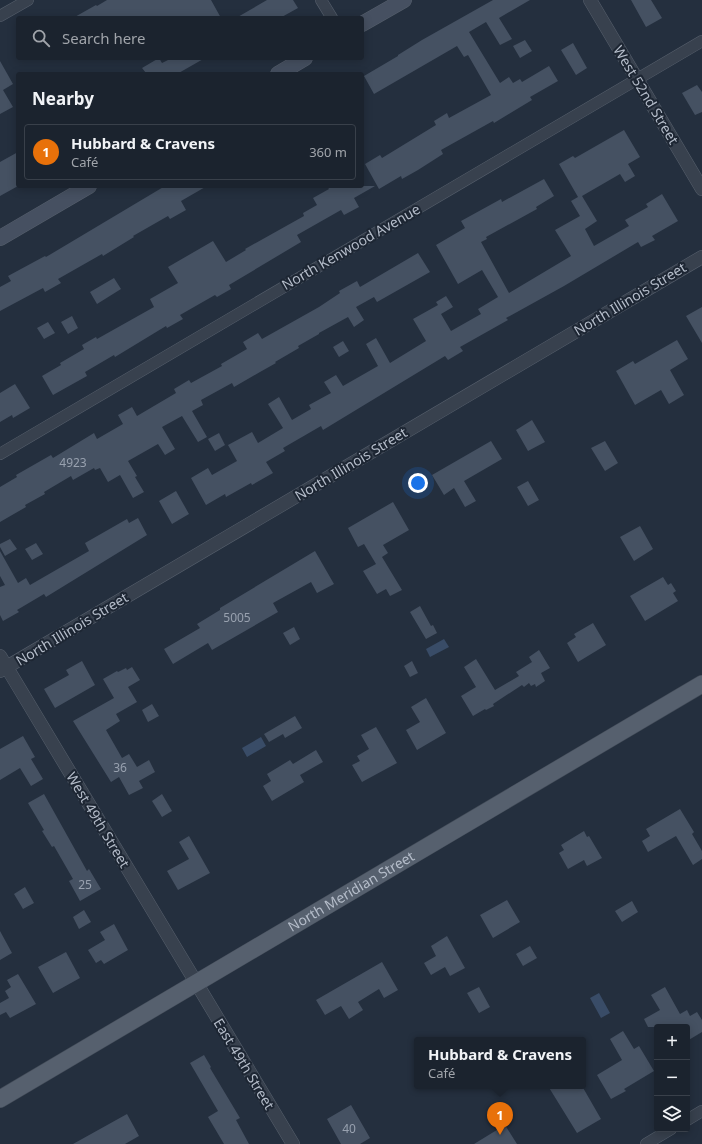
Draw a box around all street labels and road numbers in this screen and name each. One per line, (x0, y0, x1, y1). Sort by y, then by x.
street label: West 52nd Street (609, 42, 683, 148)
street label: North Kenwood Avenue (278, 199, 423, 294)
street label: North Illinois Street (570, 257, 689, 340)
street label: North Illinois Street (291, 422, 410, 505)
street label: North Illinois Street (12, 587, 131, 670)
street label: West 49th Street (62, 768, 135, 871)
street label: North Meridian Street (284, 846, 418, 936)
street label: East 49th Street (210, 1014, 279, 1113)

